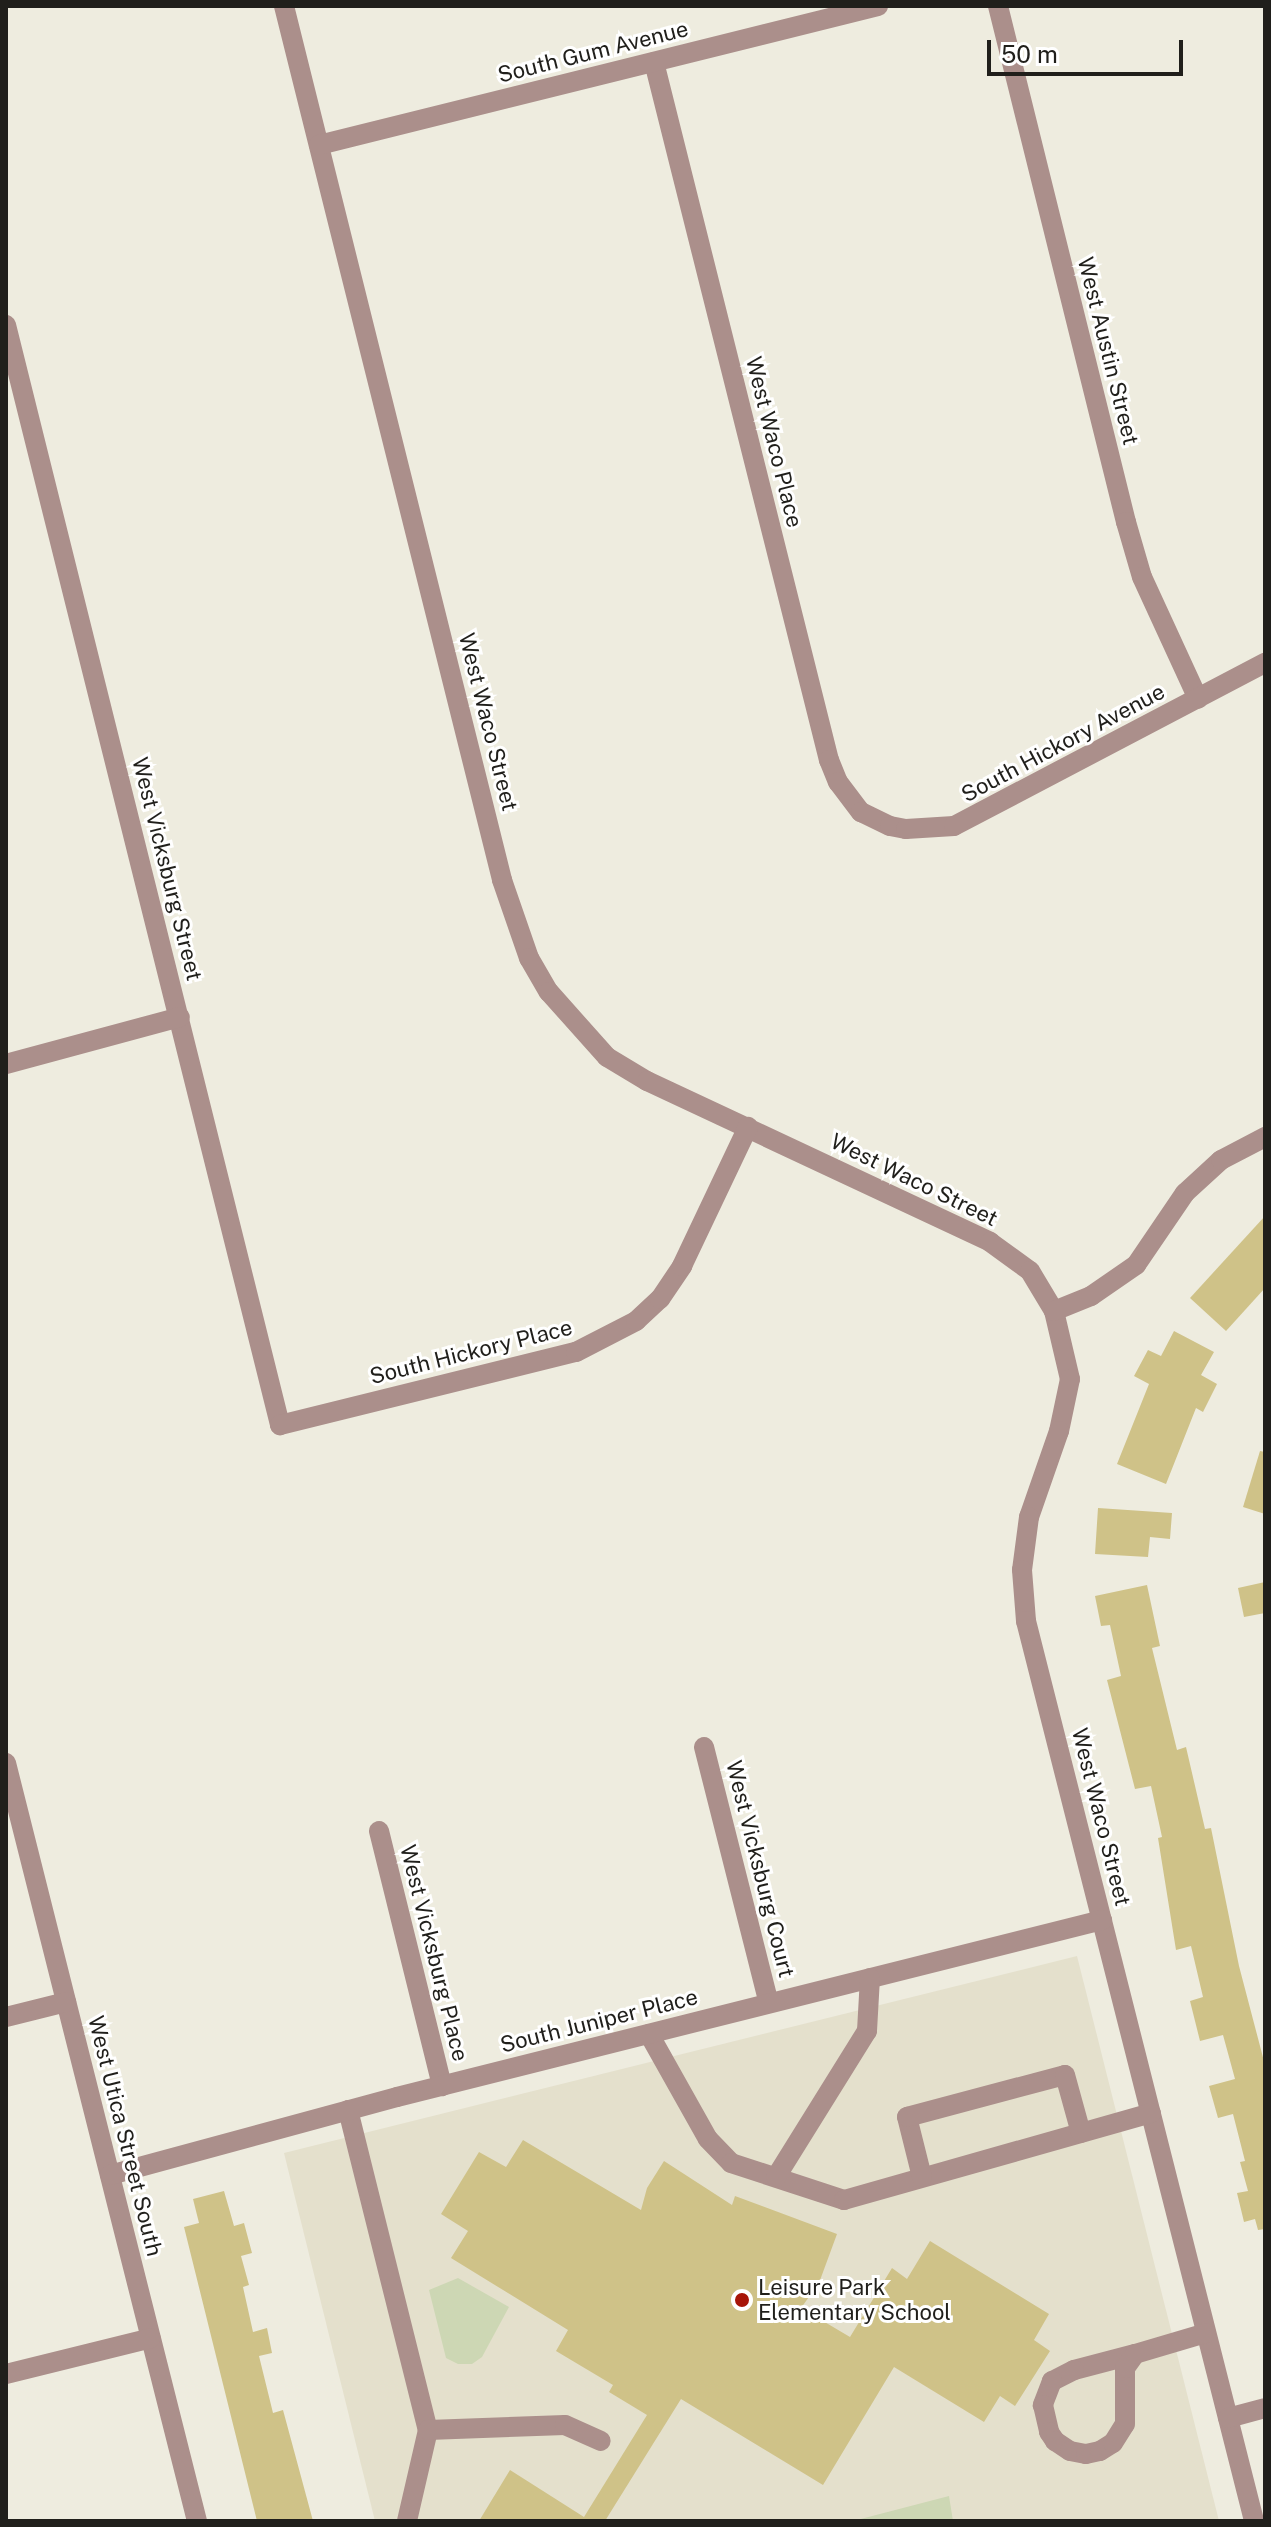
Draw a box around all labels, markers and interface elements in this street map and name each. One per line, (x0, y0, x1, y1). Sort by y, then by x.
street label: South Gum Avenue (495, 16, 691, 88)
scale bar (991, 24, 1187, 74)
text: 50 m (1001, 40, 1058, 68)
street label: West Austin Street (1072, 254, 1144, 448)
street label: West Waco Place (740, 353, 808, 531)
street label: West Waco Street (453, 630, 523, 814)
street label: South Hickory Avenue (957, 678, 1169, 808)
street label: West Vicksburg Street (126, 754, 208, 984)
street label: West Waco Street (826, 1128, 1002, 1232)
street label: South Hickory Place (367, 1314, 575, 1390)
street label: West Waco Street (1066, 1725, 1136, 1909)
street label: West Vicksburg Court (720, 1758, 800, 1980)
street label: West Vicksburg Place (394, 1842, 474, 2064)
street label: South Juniper Place (497, 1984, 701, 2058)
street label: West Utica Street South (82, 2013, 168, 2259)
place label: Leisure Park Elementary School (758, 2274, 951, 2326)
marker: Leisure Park Elementary School (733, 2291, 751, 2309)

